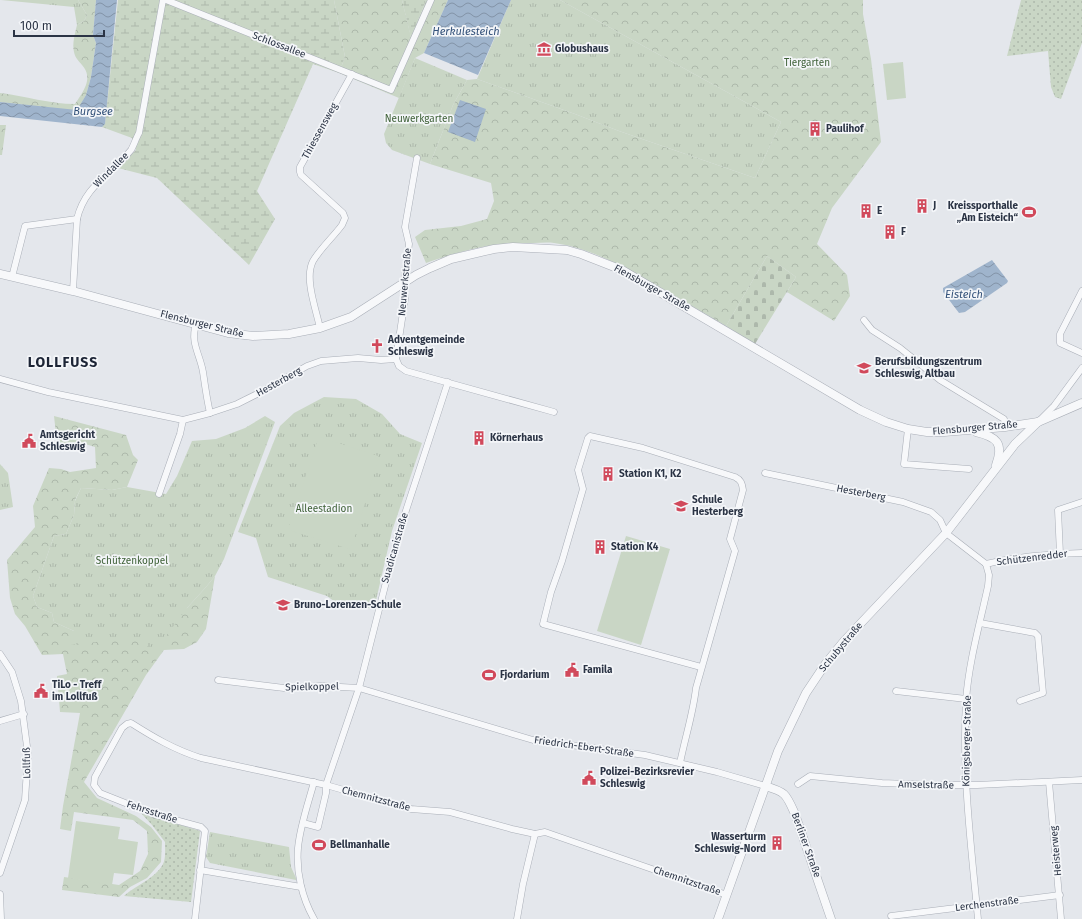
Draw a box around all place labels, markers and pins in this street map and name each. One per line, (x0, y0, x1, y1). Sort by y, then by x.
museum icon: Globushaus (536, 41, 552, 57)
place label: Globushaus (555, 43, 609, 55)
building icon: Paulihof (807, 121, 823, 137)
place label: Paulihof (826, 123, 865, 135)
building icon: J (914, 198, 930, 214)
place label: J (932, 200, 936, 212)
place label: Kreissporthalle „Am Eisteich“ (948, 200, 1019, 224)
building icon: E (858, 203, 874, 219)
sports icon: Kreissporthalle „Am Eisteich“ (1021, 204, 1037, 220)
place label: E (877, 205, 882, 217)
building icon: F (882, 224, 898, 240)
place label: F (901, 226, 906, 238)
place label: Adventgemeinde Schleswig (387, 334, 465, 358)
church icon: Adventgemeinde Schleswig (369, 338, 385, 354)
place label: Berufsbildungszentrum Schleswig, Altbau (875, 356, 982, 380)
school or university icon: Berufsbildungszentrum Schleswig, Altbau (856, 360, 872, 376)
place label: Amtsgericht Schleswig (39, 429, 95, 453)
building icon: Körnerhaus (471, 430, 487, 446)
place label: Körnerhaus (490, 432, 543, 444)
public building icon: Amtsgericht Schleswig (21, 433, 37, 449)
building icon: Station K1, K2 (600, 466, 616, 482)
place label: Station K1, K2 (619, 468, 681, 480)
place label: Schule Hesterberg (692, 494, 744, 518)
school or university icon: Schule Hesterberg (673, 498, 689, 514)
building icon: Station K4 (592, 539, 608, 555)
place label: Station K4 (611, 541, 659, 553)
school or university icon: Bruno-Lorenzen-Schule (275, 597, 291, 613)
place label: Bruno-Lorenzen-Schule (294, 599, 402, 611)
public building icon: Famila (564, 662, 580, 678)
place label: Famila (583, 664, 613, 676)
sports icon: Fjordarium (481, 667, 497, 683)
place label: Fjordarium (500, 669, 549, 681)
place label: TiLo - Treff im Lollfuß (52, 679, 103, 703)
public building icon: TiLo - Treff im Lollfuß (33, 683, 49, 699)
place label: Polizei-Bezirksrevier Schleswig (600, 766, 695, 790)
public building icon: Polizei-Bezirksrevier Schleswig (581, 770, 597, 786)
place label: Wasserturm Schleswig-Nord (695, 831, 766, 855)
building icon: Wasserturm Schleswig-Nord (769, 835, 785, 851)
sports icon: Bellmanhalle (311, 837, 327, 853)
place label: Bellmanhalle (330, 839, 390, 851)

